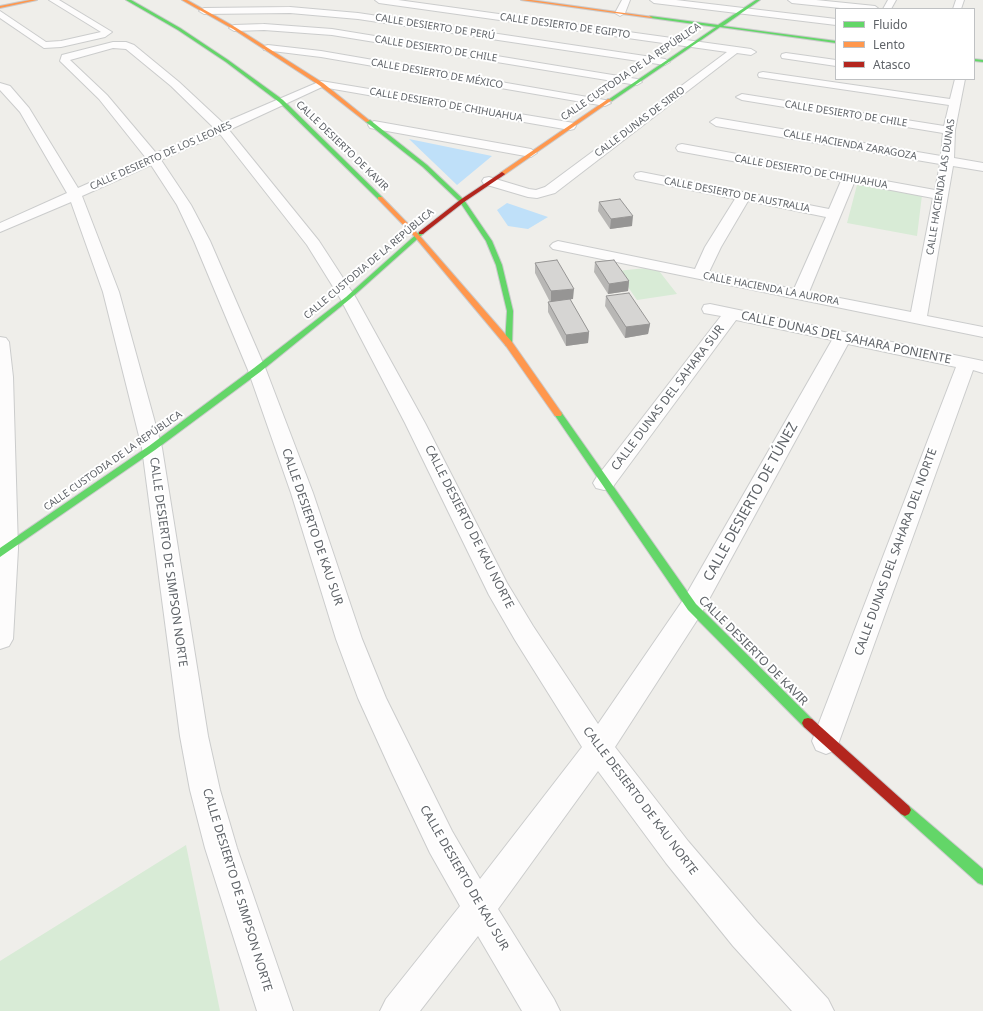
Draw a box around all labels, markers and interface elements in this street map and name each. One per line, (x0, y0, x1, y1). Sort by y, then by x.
legend (835, 8, 975, 80)
street label: CALLE DESIERTO DE EGIPTO (499, 11, 631, 41)
street label: CALLE DESIERTO DE PERÚ (374, 12, 496, 42)
text: Fluido (873, 16, 907, 33)
street label: CALLE CUSTODIA DE LA REPÚBLICA (559, 21, 703, 123)
street label: CALLE DESIERTO DE CHILE (374, 33, 498, 65)
text: Lento (873, 36, 905, 53)
street label: CALLE DESIERTO DE MÉXICO (370, 56, 504, 92)
text: Atasco (873, 56, 911, 73)
street label: CALLE DUNAS DE SIRIO (593, 84, 687, 160)
street label: CALLE DESIERTO DE CHIHUAHUA (369, 86, 523, 124)
street label: CALLE DESIERTO DE CHILE (784, 98, 908, 130)
street label: CALLE DESIERTO DE KAVIR (293, 99, 391, 193)
street label: CALLE HACIENDA LAS DUNAS (924, 118, 958, 256)
street label: CALLE DESIERTO DE LOS LEONES (88, 119, 234, 193)
street label: CALLE HACIENDA ZARAGOZA (782, 127, 918, 163)
street label: CALLE DESIERTO DE CHIHUAHUA (734, 153, 888, 191)
street label: CALLE DESIERTO DE AUSTRALIA (663, 175, 811, 215)
street label: CALLE CUSTODIA DE LA REPÚBLICA (302, 206, 436, 322)
street label: CALLE HACIENDA LA AURORA (702, 270, 840, 308)
street label: CALLE DUNAS DEL SAHARA PONIENTE (740, 309, 952, 367)
street label: CALLE DUNAS DEL SAHARA SUR (609, 322, 727, 474)
street label: CALLE CUSTODIA DE LA REPÚBLICA (42, 408, 184, 514)
street label: CALLE DESIERTO DE TÚNEZ (700, 420, 802, 584)
street label: CALLE DESIERTO DE KAU NORTE (421, 443, 517, 611)
street label: CALLE DUNAS DEL SAHARA DEL NORTE (852, 446, 940, 658)
street label: CALLE DESIERTO DE KAU SUR (278, 447, 346, 607)
street label: CALLE DESIERTO DE SIMPSON NORTE (146, 456, 190, 668)
street label: CALLE DESIERTO DE KAVIR (695, 593, 811, 709)
street label: CALLE DESIERTO DE KAU NORTE (580, 724, 700, 878)
street label: CALLE DESIERTO DE SIMPSON NORTE (199, 787, 275, 993)
street label: CALLE DESIERTO DE KAU SUR (416, 803, 512, 953)

